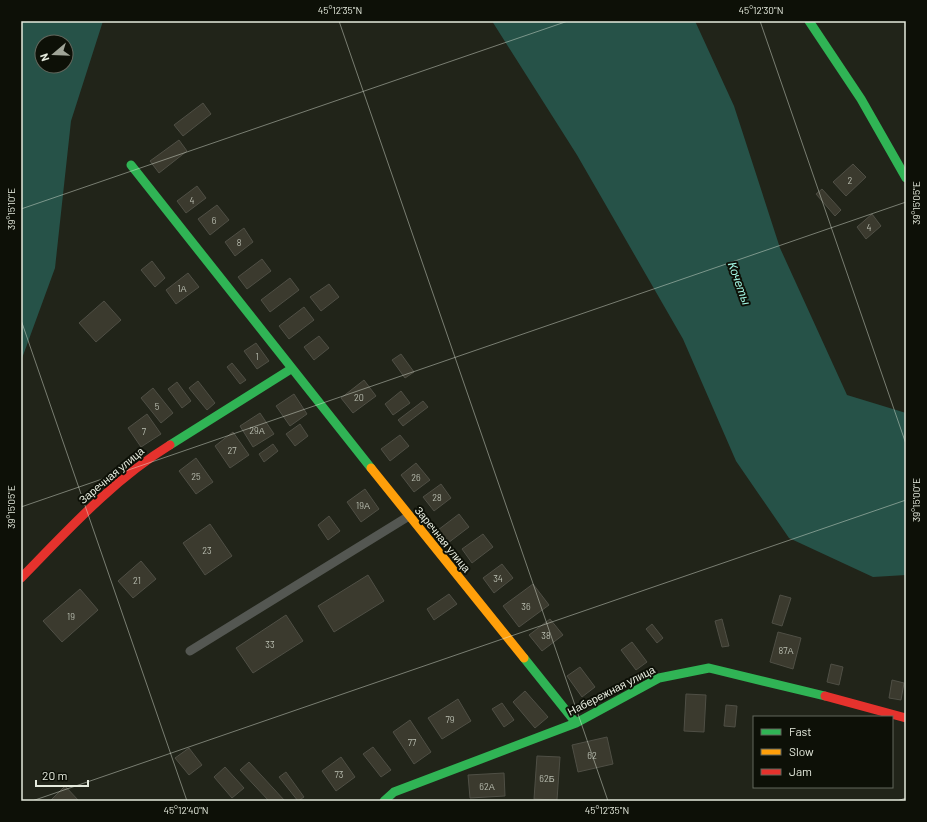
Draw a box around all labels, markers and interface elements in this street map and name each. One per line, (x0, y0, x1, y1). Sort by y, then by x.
text: 45°12'35"N (318, 4, 362, 16)
text: 45°12'30"N (739, 4, 783, 16)
north arrow (34, 34, 74, 74)
text: N (37, 52, 51, 63)
house number: 2 (848, 175, 853, 186)
text: 39°15'05"E (910, 181, 922, 225)
text: 39°15'10"E (5, 188, 17, 230)
house number: 4 (190, 195, 195, 206)
house number: 6 (212, 215, 217, 226)
house number: 4 (867, 222, 872, 233)
house number: 8 (237, 237, 242, 248)
water label: Кочеты (726, 260, 754, 307)
house number: 1А (177, 283, 187, 294)
house number: 1 (255, 351, 259, 362)
house number: 20 (354, 392, 364, 403)
house number: 5 (155, 401, 160, 412)
house number: 29А (249, 425, 265, 436)
house number: 7 (142, 426, 147, 437)
street label: Заречная улица (76, 443, 147, 506)
house number: 27 (227, 445, 237, 456)
house number: 25 (191, 471, 201, 482)
house number: 26 (411, 472, 421, 483)
text: 39°15'00"E (910, 478, 922, 522)
text: 39°15'05"E (5, 485, 17, 529)
house number: 28 (432, 492, 442, 503)
house number: 19А (356, 500, 370, 511)
street label: Заречная улица (412, 503, 474, 575)
house number: 23 (202, 545, 212, 556)
house number: 34 (493, 573, 503, 584)
house number: 21 (133, 575, 141, 586)
house number: 36 (521, 601, 531, 612)
house number: 19 (67, 611, 75, 622)
house number: 38 (541, 630, 551, 641)
house number: 33 (265, 639, 275, 650)
house number: 87А (779, 645, 793, 656)
street label: Набережная улица (565, 662, 658, 718)
house number: 79 (446, 714, 455, 725)
legend (753, 716, 893, 788)
text: Fast (789, 724, 812, 738)
house number: 77 (408, 737, 417, 748)
text: Slow (789, 744, 814, 758)
house number: 62 (587, 750, 597, 761)
scale bar (36, 762, 88, 788)
text: Jam (789, 764, 812, 778)
text: 20 m (42, 768, 68, 782)
house number: 73 (335, 769, 344, 780)
house number: 62Б (539, 773, 555, 784)
house number: 62А (479, 781, 495, 792)
text: 45°12'40"N (163, 804, 209, 816)
text: 45°12'35"N (585, 804, 629, 816)

